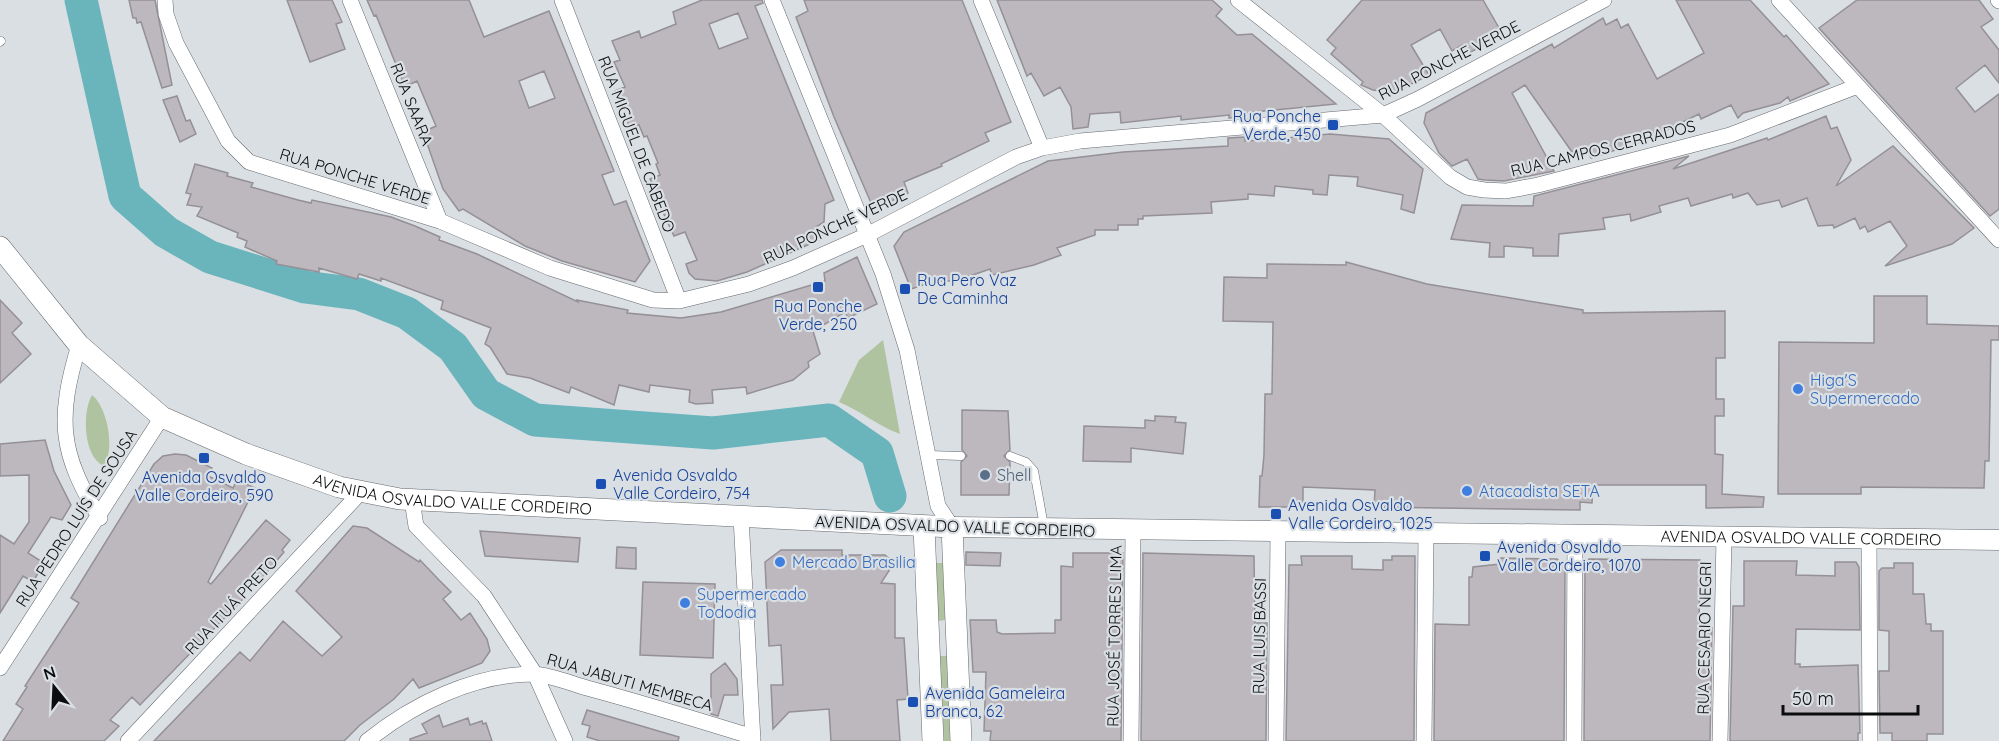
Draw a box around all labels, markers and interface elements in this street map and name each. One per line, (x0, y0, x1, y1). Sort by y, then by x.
street label: RUA PONCHE VERDE (1375, 16, 1523, 104)
street label: RUA MIGUEL DE CABEDO (594, 53, 680, 235)
street label: RUA SAARA (386, 60, 438, 148)
place label: Rua Ponche Verde, 450 (1233, 106, 1321, 144)
street label: RUA CAMPOS CERRADOS (1508, 115, 1698, 181)
marker: Rua Ponche Verde, 450 (1326, 118, 1340, 132)
street label: RUA PONCHE VERDE (277, 144, 433, 208)
street label: RUA PONCHE VERDE (760, 184, 910, 268)
place label: Rua Pero Vaz De Caminha (917, 270, 1017, 308)
marker: Rua Ponche Verde, 250 (811, 280, 825, 294)
marker: Rua Pero Vaz De Caminha (898, 282, 912, 296)
place label: Rua Ponche Verde, 250 (774, 296, 862, 334)
place label: Higa'S Supermercado (1810, 370, 1920, 408)
marker: Higa'S Supermercado (1791, 382, 1805, 396)
street label: RUA PEDRO LUÍS DE SOUSA (11, 425, 141, 611)
marker: Avenida Osvaldo Valle Cordeiro, 590 (197, 451, 211, 465)
place label: Avenida Osvaldo Valle Cordeiro, 754 (613, 465, 750, 503)
place label: Shell (997, 465, 1031, 485)
place label: Avenida Osvaldo Valle Cordeiro, 590 (135, 467, 273, 505)
marker: Shell (978, 468, 992, 482)
street label: AVENIDA OSVALDO VALLE CORDEIRO (311, 469, 592, 519)
marker: Avenida Osvaldo Valle Cordeiro, 754 (594, 477, 608, 491)
place label: Atacadista SETA (1479, 481, 1600, 501)
marker: Atacadista SETA (1460, 484, 1474, 498)
place label: Avenida Osvaldo Valle Cordeiro, 1025 (1288, 495, 1433, 533)
marker: Avenida Osvaldo Valle Cordeiro, 1025 (1269, 507, 1283, 521)
street label: AVENIDA OSVALDO VALLE CORDEIRO (814, 511, 1096, 541)
street label: AVENIDA OSVALDO VALLE CORDEIRO (1660, 526, 1941, 549)
place label: Avenida Osvaldo Valle Cordeiro, 1070 (1497, 537, 1641, 575)
street label: RUA JOSÉ TORRES LIMA (1102, 545, 1126, 727)
marker: Avenida Osvaldo Valle Cordeiro, 1070 (1478, 549, 1492, 563)
street label: RUA ITUÁ PRETO (180, 552, 282, 658)
place label: Mercado Brasilia (792, 552, 916, 572)
marker: Mercado Brasilia (773, 555, 787, 569)
street label: RUA CESARIO NEGRI (1693, 561, 1715, 715)
street label: RUA LUIS BASSI (1248, 578, 1270, 694)
place label: Supermercado Tododia (697, 584, 807, 622)
marker: Supermercado Tododia (678, 596, 692, 610)
street label: RUA JABUTI MEMBECA (545, 649, 715, 715)
north arrow (24, 657, 84, 717)
text: N (41, 661, 58, 684)
scale bar (1783, 678, 1918, 716)
place label: Avenida Gameleira Branca, 62 (925, 683, 1065, 721)
text: 50 m (1792, 687, 1834, 710)
marker: Avenida Gameleira Branca, 62 (906, 695, 920, 709)

